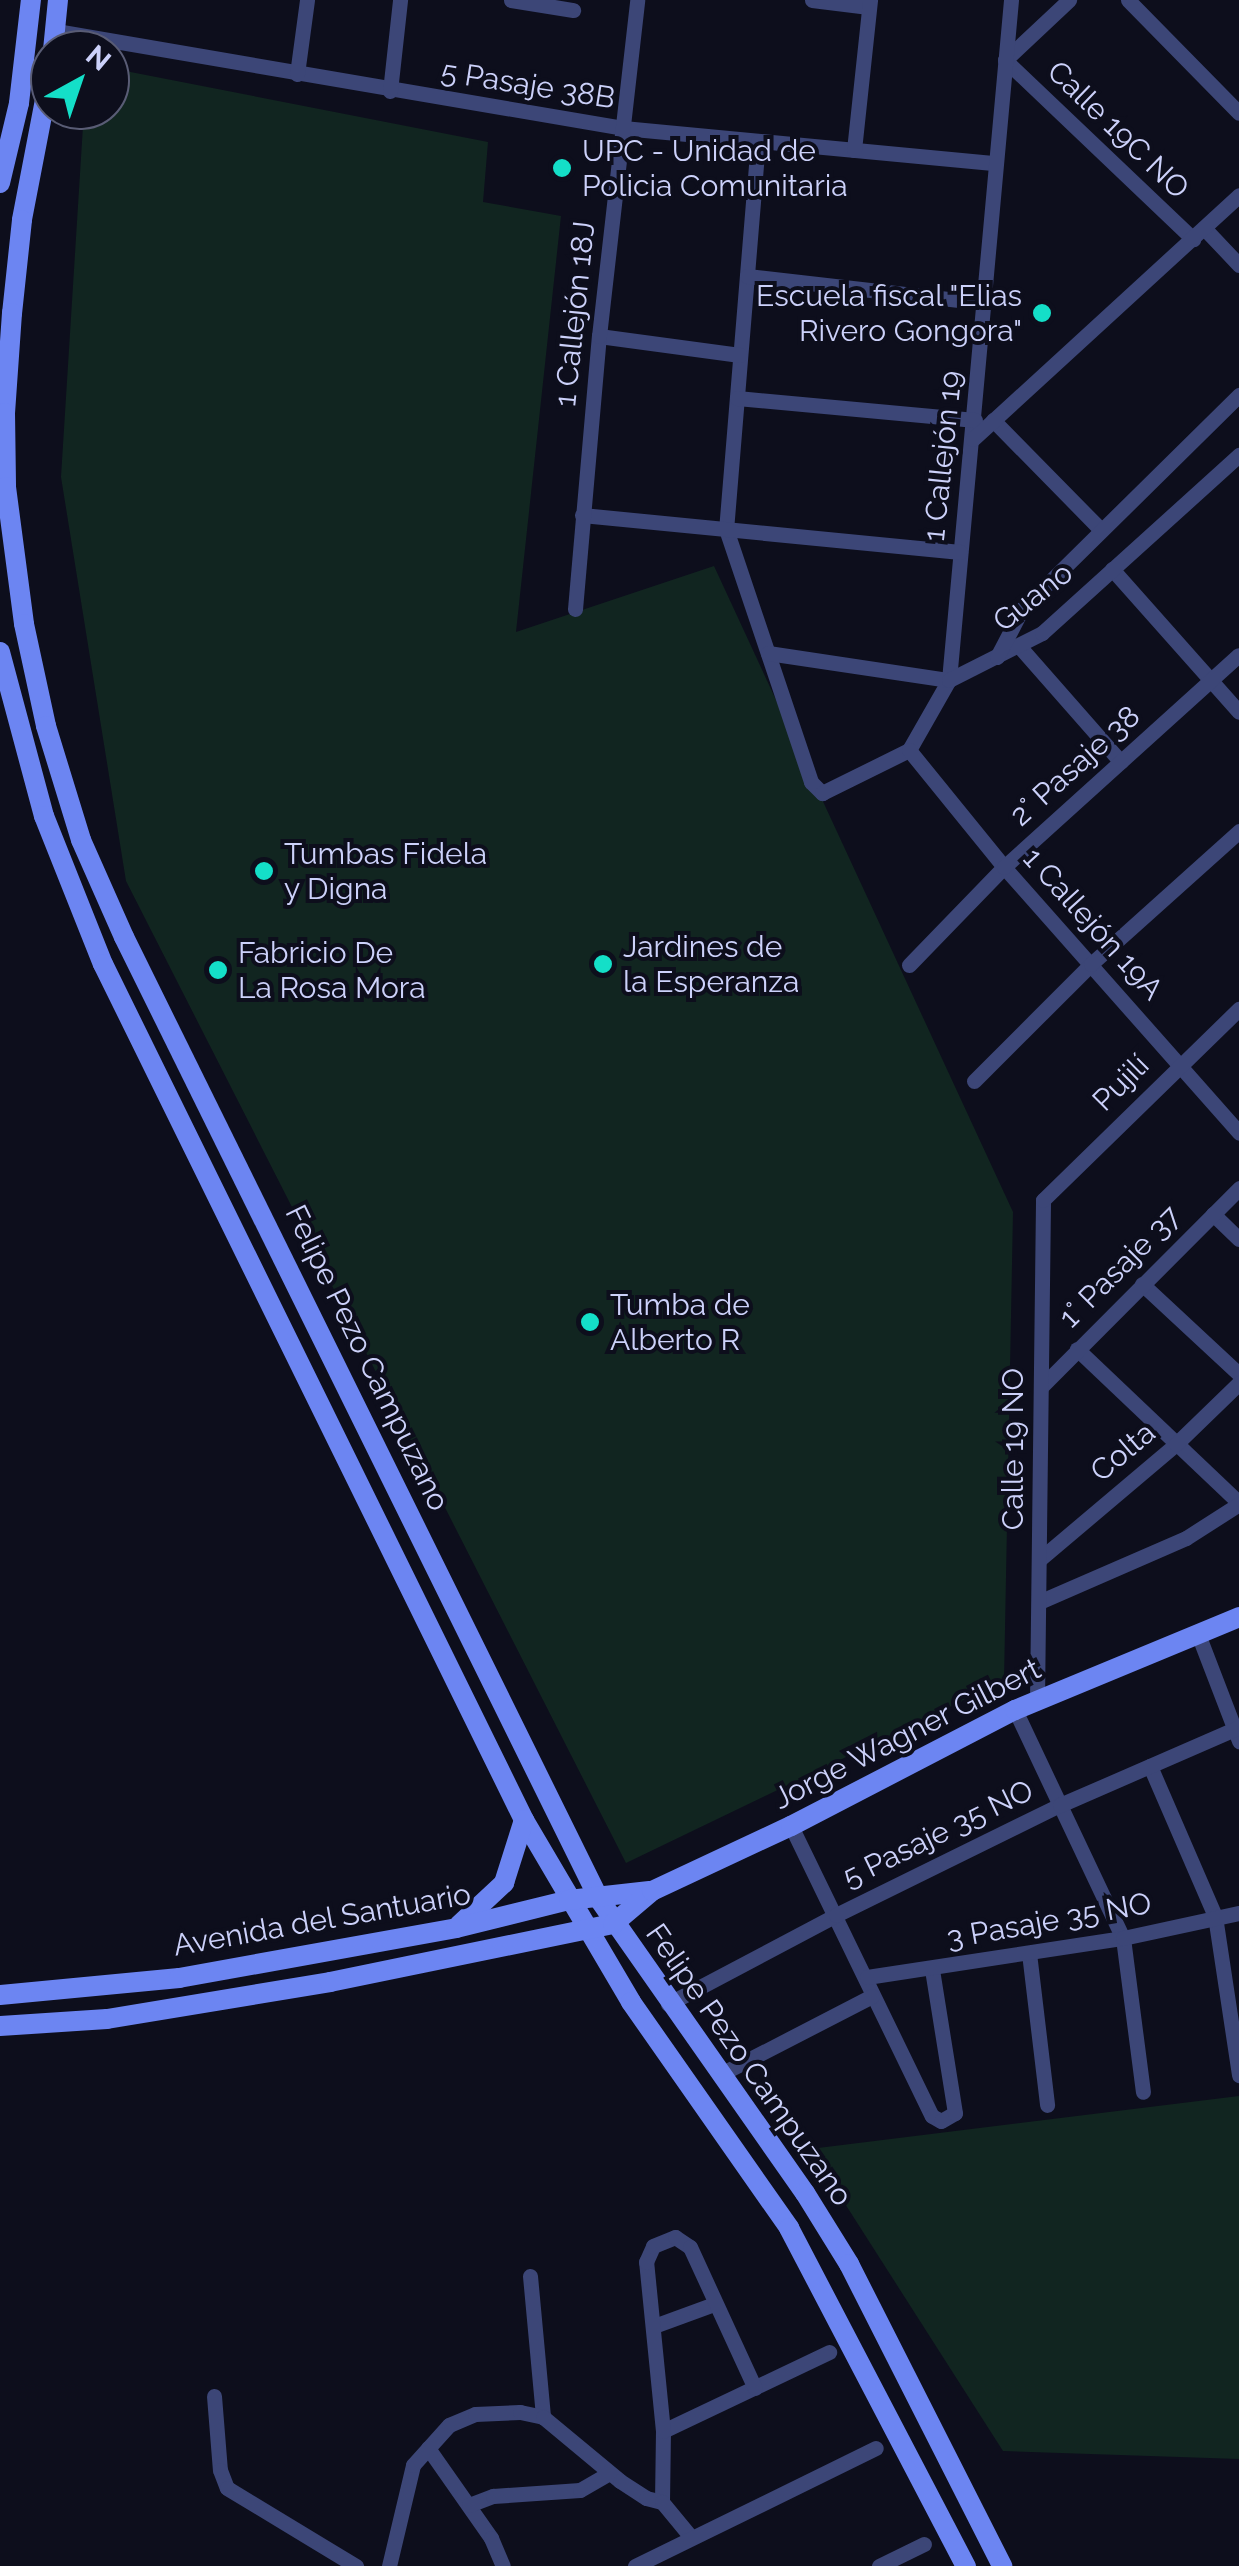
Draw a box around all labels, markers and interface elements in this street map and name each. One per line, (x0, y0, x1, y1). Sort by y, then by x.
north arrow (30, 30, 130, 130)
text: N (80, 39, 117, 78)
street label: 5 Pasaje 38B (439, 53, 617, 117)
street label: Calle 19C NO (1040, 54, 1196, 206)
place label: UPC - Unidad de Policia Comunitaria (582, 133, 848, 204)
marker: UPC - Unidad de Policia Comunitaria (551, 157, 573, 179)
street label: 1 Callejón 18J (547, 220, 603, 408)
place label: Escuela fiscal "Elias Rivero Gongora" (754, 278, 1022, 348)
marker: Escuela fiscal "Elias Rivero Gongora" (1031, 302, 1053, 324)
street label: 1 Callejón 19 (916, 369, 970, 543)
street label: Guano (986, 555, 1080, 639)
street label: 2° Pasaje 38 (1003, 698, 1147, 834)
place label: Tumbas Fidela y Digna (284, 836, 487, 906)
street label: 1 Callejón 19A (1015, 841, 1171, 1007)
marker: Tumbas Fidela y Digna (253, 860, 275, 882)
place label: Jardines de la Esperanza (623, 929, 799, 1000)
place label: Fabricio De La Rosa Mora (238, 935, 426, 1006)
marker: Jardines de la Esperanza (592, 953, 614, 975)
marker: Fabricio De La Rosa Mora (207, 959, 229, 981)
street label: Pujilí (1085, 1047, 1157, 1119)
street label: Felipe Pezo Campuzano (277, 1199, 457, 1517)
street label: 1° Pasaje 37 (1052, 1199, 1188, 1335)
place label: Tumba de Alberto R (610, 1287, 750, 1358)
marker: Tumba de Alberto R (579, 1311, 601, 1333)
street label: Calle 19 NO (995, 1368, 1031, 1530)
street label: Colta (1083, 1415, 1163, 1489)
street label: Jorge Wagner Gilbert (767, 1651, 1047, 1817)
street label: 5 Pasaje 35 NO (837, 1772, 1039, 1896)
street label: Avenida del Santuario (170, 1876, 474, 1964)
street label: 3 Pasaje 35 NO (944, 1885, 1154, 1957)
street label: Felipe Pezo Campuzano (638, 1917, 860, 2213)

